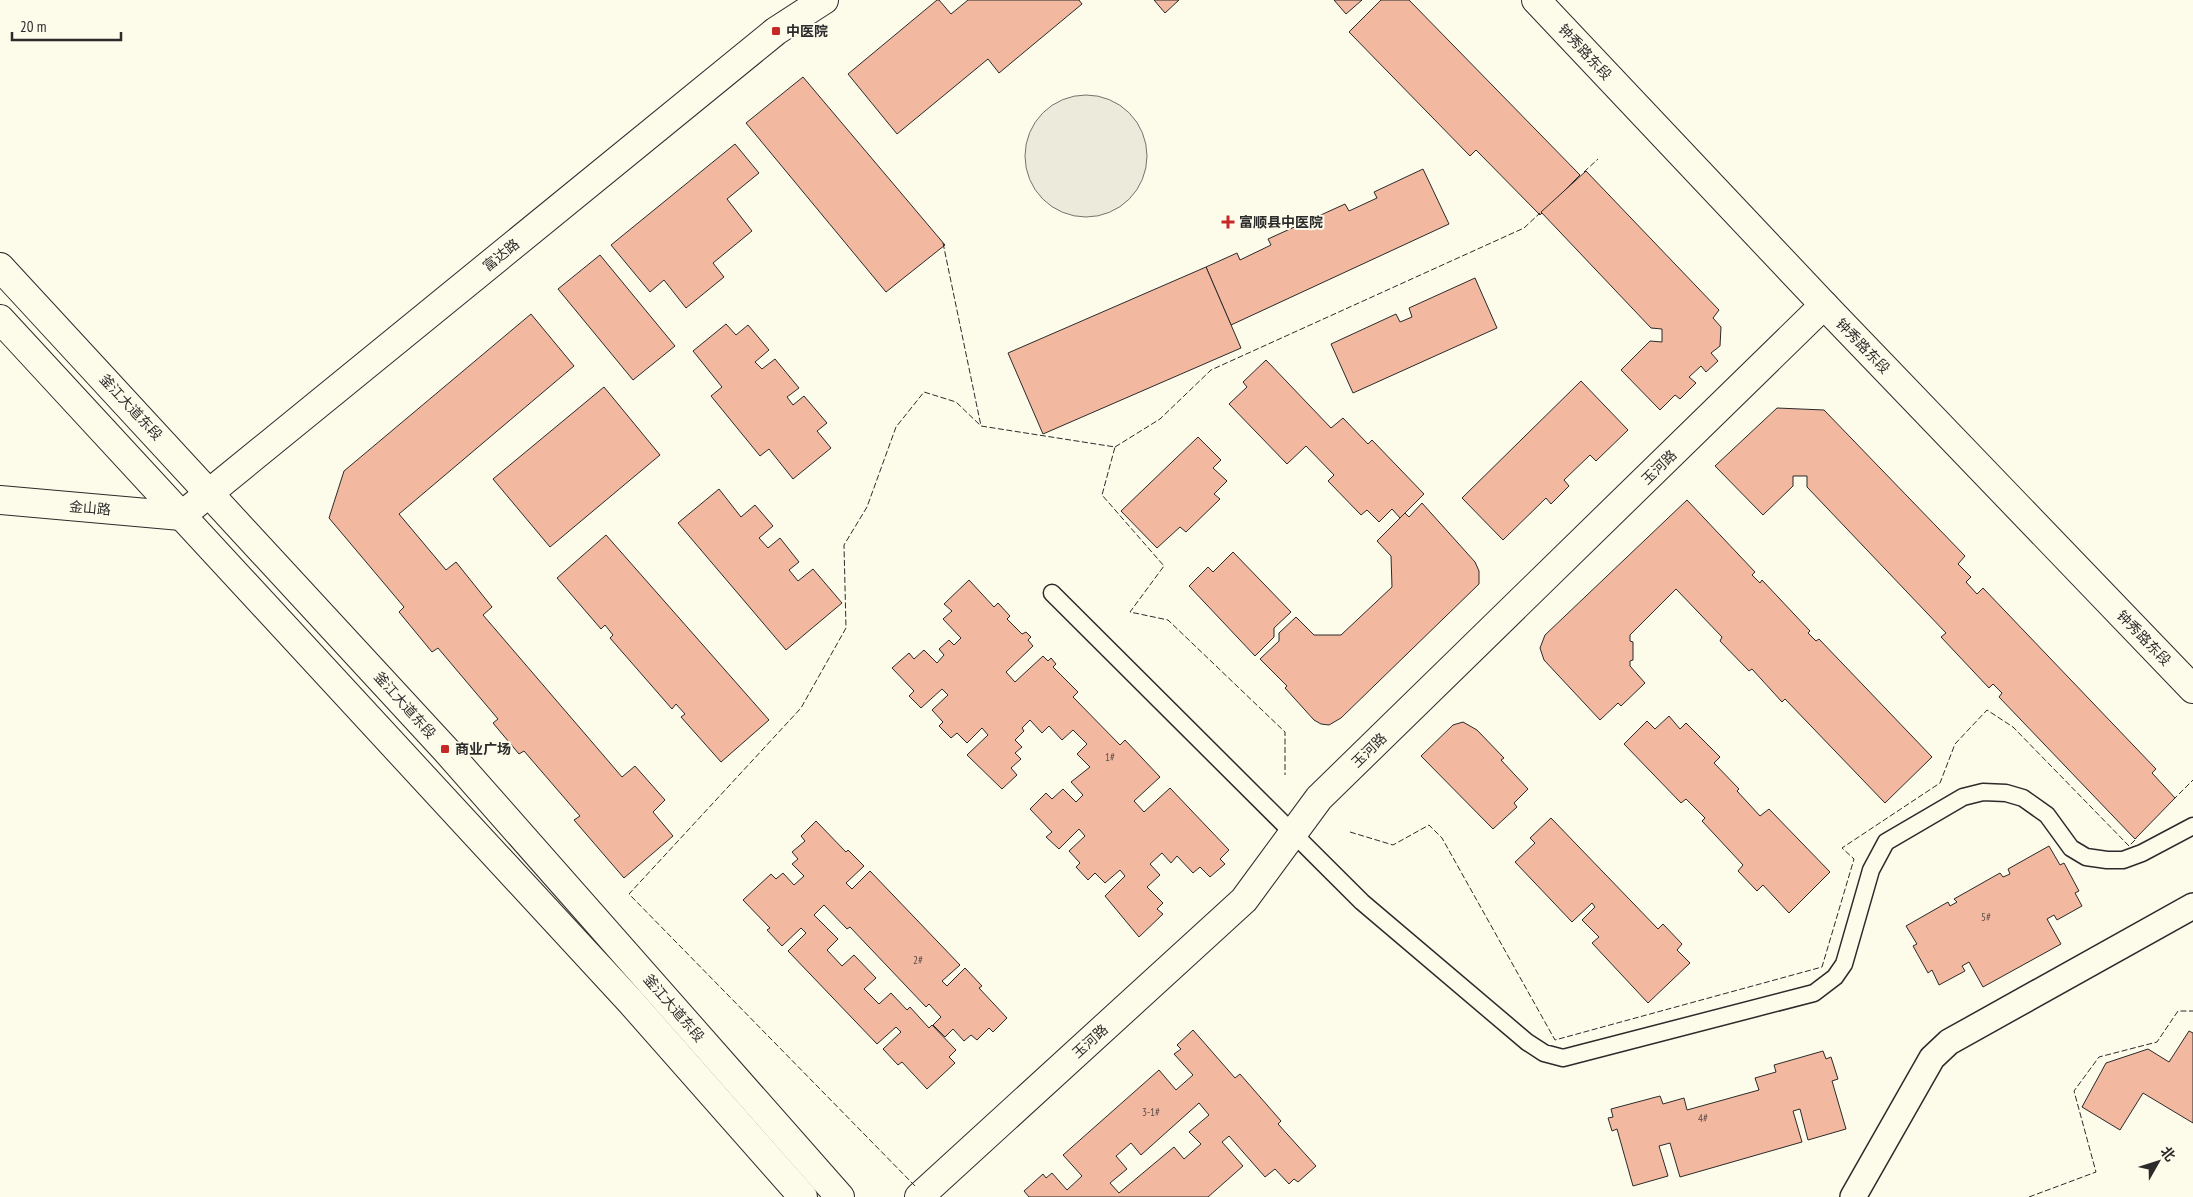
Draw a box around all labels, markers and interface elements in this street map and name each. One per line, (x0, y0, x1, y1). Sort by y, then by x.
scale bar (12, 10, 121, 42)
text: 20 m (20, 17, 46, 36)
street label: 钟秀路东段 (1555, 20, 1615, 84)
place label: 中医院 (786, 22, 828, 40)
marker: 中医院 (770, 25, 782, 37)
place label: 富顺县中医院 (1239, 213, 1323, 231)
marker: 富顺县中医院 (1221, 215, 1235, 229)
street label: 富达路 (479, 235, 523, 275)
street label: 钟秀路东段 (1832, 315, 1894, 377)
street label: 釜江大道东段 (96, 370, 166, 444)
street label: 玉河路 (1638, 446, 1680, 488)
street label: 金山路 (68, 497, 112, 519)
street label: 钟秀路东段 (2113, 607, 2175, 669)
street label: 釜江大道东段 (370, 668, 440, 742)
street label: 玉河路 (1348, 729, 1390, 771)
place label: 商业广场 (455, 740, 511, 758)
marker: 商业广场 (439, 743, 451, 755)
house number: 1# (1105, 750, 1115, 764)
house number: 5# (1981, 910, 1991, 924)
house number: 2# (913, 953, 923, 967)
street label: 釜江大道东段 (640, 970, 708, 1046)
street label: 玉河路 (1068, 1020, 1112, 1062)
house number: 3-1# (1142, 1105, 1160, 1119)
house number: 4# (1698, 1111, 1708, 1125)
north arrow (2133, 1137, 2183, 1187)
text: 北 (2157, 1143, 2180, 1165)

